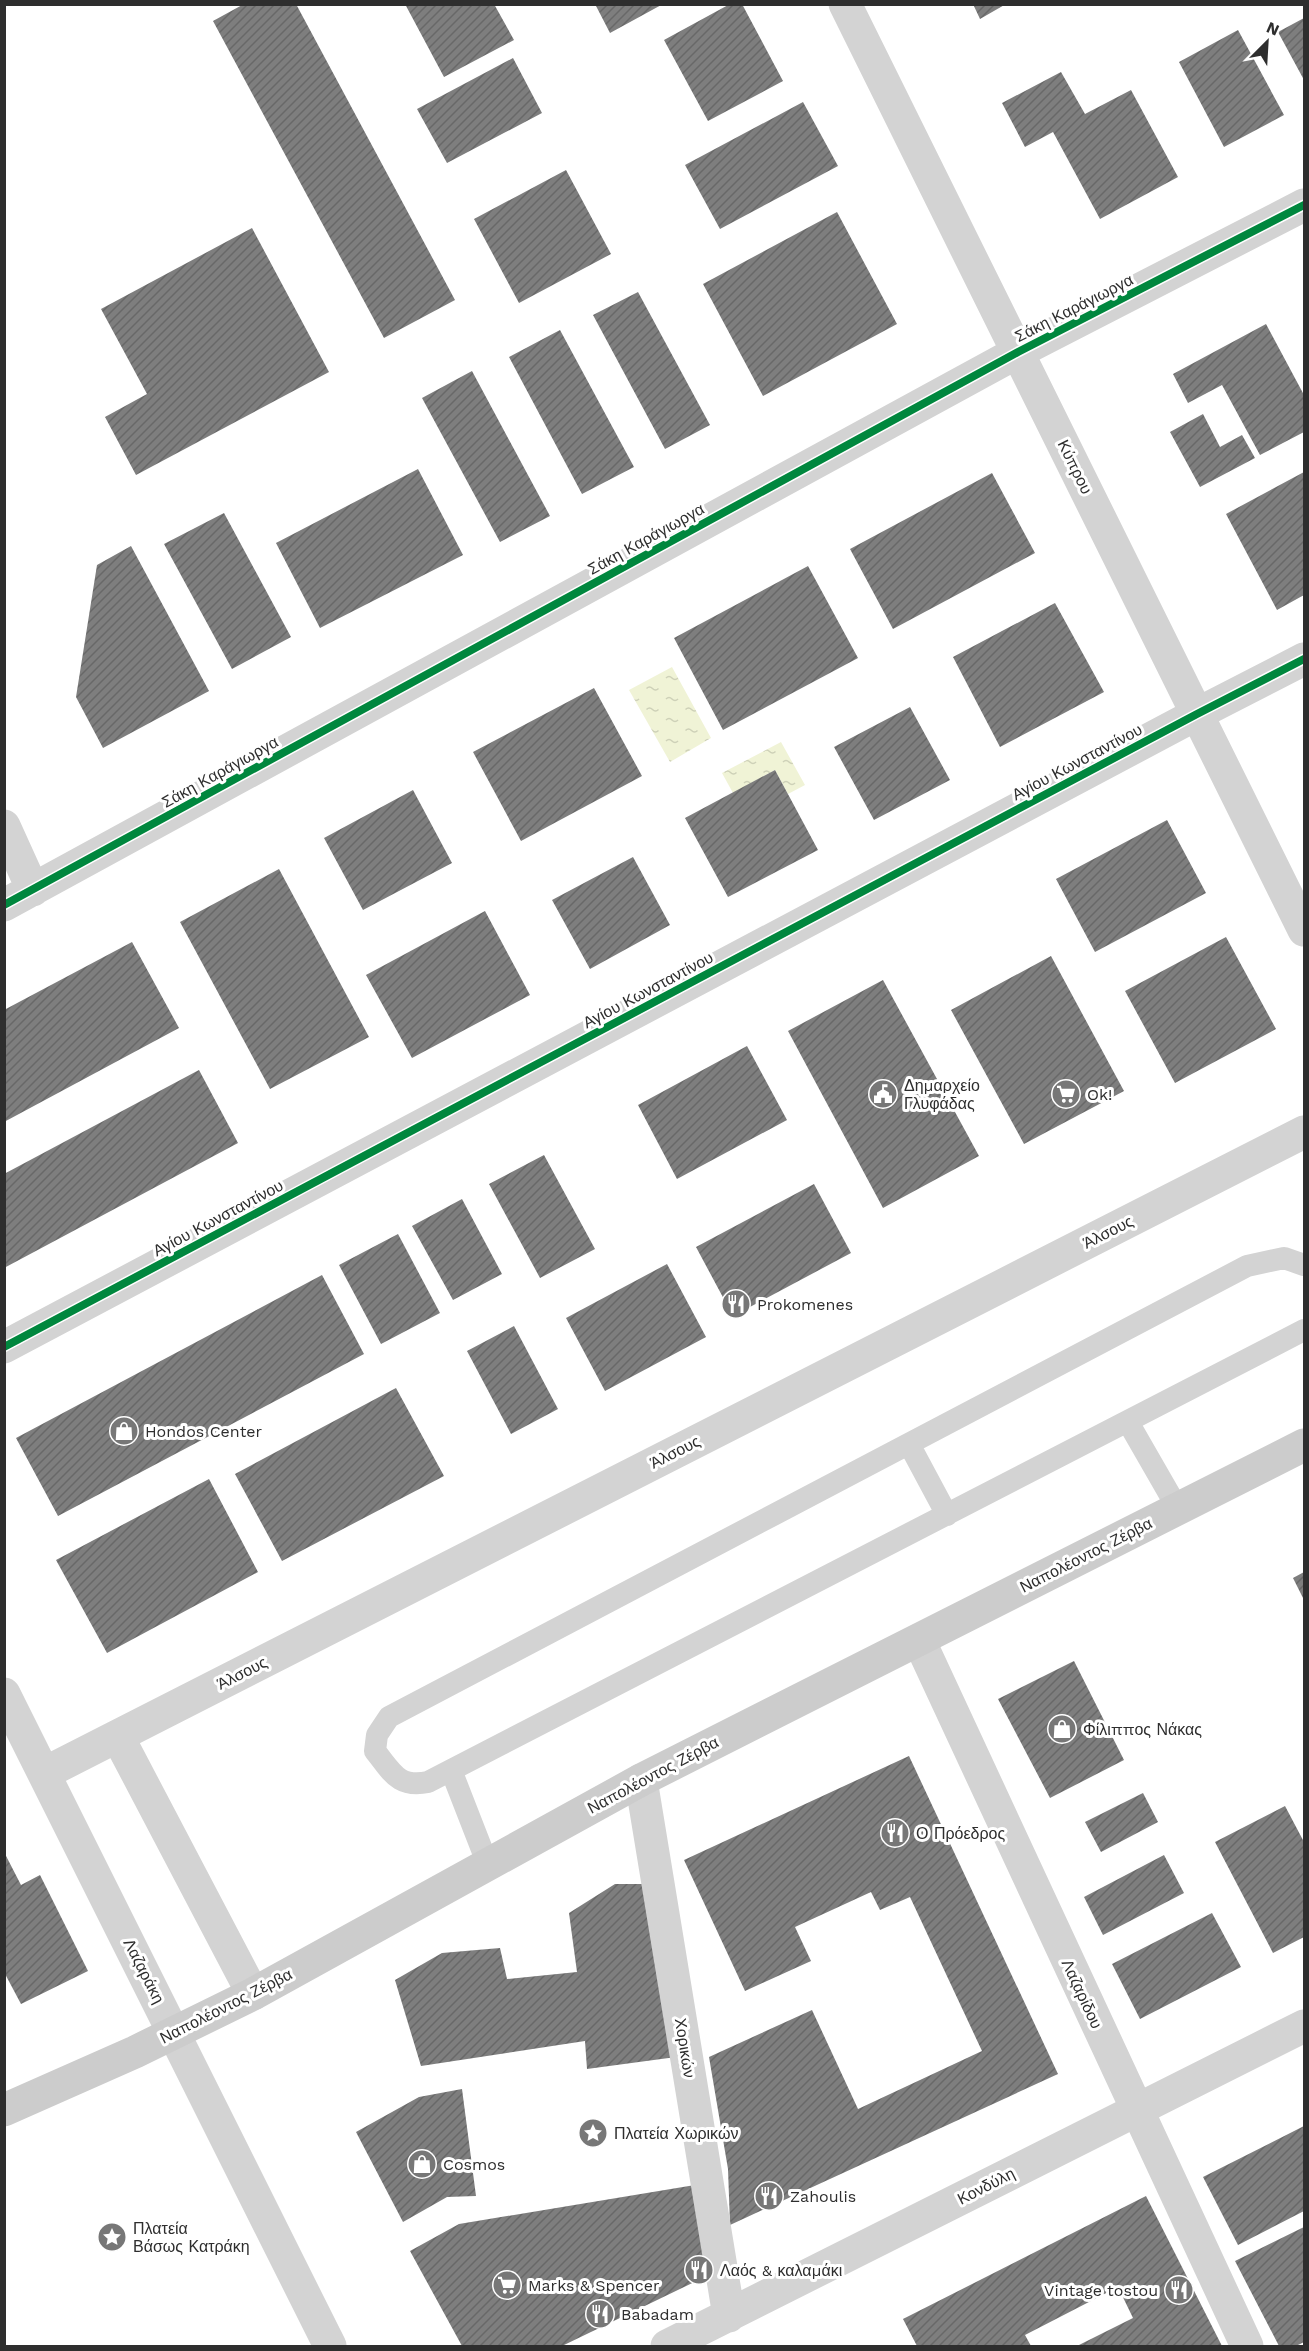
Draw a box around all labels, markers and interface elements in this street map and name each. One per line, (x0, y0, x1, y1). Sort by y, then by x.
north arrow (1237, 12, 1297, 72)
text: N (1264, 18, 1282, 40)
street label: Σάκη Καράγιωργα (1012, 270, 1136, 346)
street label: Κύπρου (1054, 437, 1096, 497)
street label: Σάκη Καράγιωργα (585, 499, 707, 579)
street label: Αγίου Κωνσταντίνου (1009, 720, 1145, 804)
street label: Σάκη Καράγιωργα (159, 732, 281, 812)
street label: Αγίου Κωνσταντίνου (580, 948, 716, 1032)
place label: Δημαρχείο Γλυφάδας (904, 1076, 980, 1113)
public building icon: Δημαρχείο Γλυφάδας (867, 1078, 899, 1110)
supermarket icon: Ok! (1050, 1078, 1082, 1110)
place label: Ok! (1087, 1085, 1112, 1104)
street label: Αγίου Κωνσταντίνου (150, 1176, 286, 1260)
street label: Άλσους (1080, 1211, 1136, 1253)
restaurant icon: Prokomenes (720, 1288, 752, 1320)
place label: Prokomenes (757, 1295, 853, 1314)
shop icon: Hondos Center (108, 1415, 140, 1447)
place label: Hondos Center (145, 1422, 263, 1441)
street label: Άλσους (647, 1431, 703, 1473)
street label: Ναπολέοντος Ζέρβα (1017, 1513, 1155, 1597)
street label: Άλσους (214, 1652, 270, 1694)
shop icon: Φίλιππος Νάκας (1046, 1713, 1078, 1745)
place label: Φίλιππος Νάκας (1083, 1720, 1202, 1739)
street label: Ναπολέοντος Ζέρβα (584, 1732, 722, 1818)
restaurant icon: Ο Πρόεδρος (879, 1817, 911, 1849)
place label: Ο Πρόεδρος (916, 1824, 1005, 1843)
street label: Λαζαράκη (120, 1935, 168, 2007)
street label: Λαζαρίδου (1058, 1956, 1106, 2032)
street label: Ναπολέοντος Ζέρβα (157, 1964, 295, 2048)
street label: Χορικών (671, 2017, 699, 2079)
place icon: Πλατεία Χωρικών (577, 2117, 609, 2149)
place label: Πλατεία Χωρικών (614, 2124, 738, 2143)
shop icon: Cosmos (406, 2148, 438, 2180)
place label: Cosmos (443, 2155, 505, 2174)
street label: Κονδύλη (954, 2163, 1018, 2209)
restaurant icon: Zahoulis (753, 2180, 785, 2212)
place label: Zahoulis (790, 2187, 856, 2206)
place label: Πλατεία Βάσως Κατράκη (133, 2219, 250, 2256)
place icon: Πλατεία Βάσως Κατράκη (96, 2221, 128, 2253)
restaurant icon: Λαός & καλαμάκι (683, 2254, 715, 2286)
place label: Λαός & καλαμάκι (720, 2261, 843, 2280)
supermarket icon: Marks & Spencer (491, 2269, 523, 2301)
restaurant icon: Vintage tostou (1163, 2274, 1195, 2306)
place label: Marks & Spencer (528, 2276, 660, 2295)
place label: Vintage tostou (1044, 2281, 1158, 2300)
restaurant icon: Babadam (584, 2298, 616, 2330)
place label: Babadam (621, 2305, 694, 2324)

